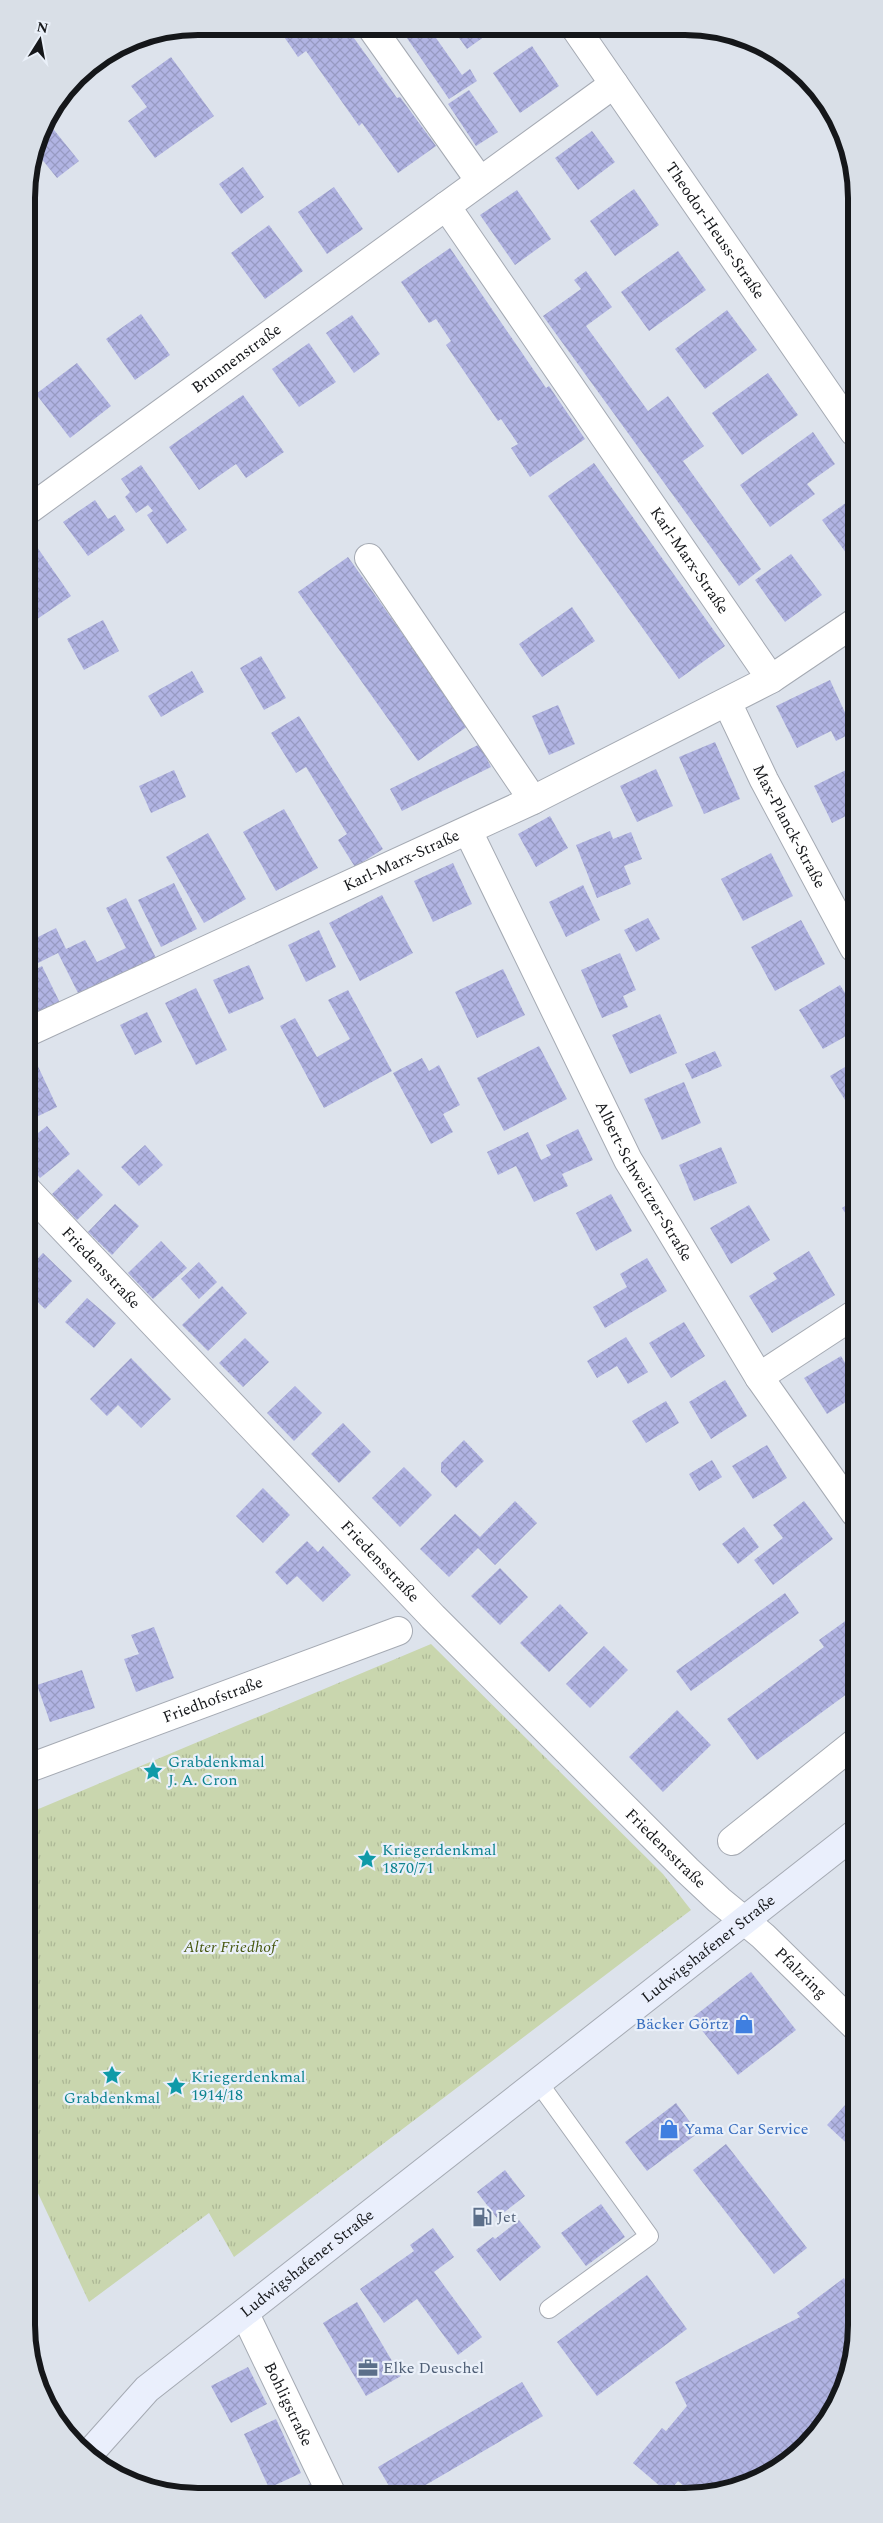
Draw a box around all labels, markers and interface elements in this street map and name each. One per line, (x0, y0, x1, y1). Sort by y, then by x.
north arrow (15, 15, 65, 65)
text: N (35, 16, 50, 39)
street label: Theodor-Heuss-Straße (659, 157, 771, 304)
street label: Brunnenstraße (187, 318, 286, 399)
street label: Karl-Marx-Straße (644, 502, 735, 619)
street label: Max-Planck-Straße (746, 760, 832, 893)
street label: Karl-Marx-Straße (339, 823, 464, 898)
street label: Albert-Schweitzer-Straße (589, 1097, 699, 1266)
street label: Friedensstraße (56, 1221, 146, 1314)
street label: Friedensstraße (335, 1515, 425, 1608)
street label: Friedhofstraße (159, 1670, 266, 1729)
place label: Grabdenkmal J. A. Cron (168, 1750, 265, 1792)
place icon: Grabdenkmal J. A. Cron (142, 1760, 164, 1782)
street label: Friedensstraße (620, 1803, 712, 1894)
place label: Kriegerdenkmal 1870/71 (382, 1838, 496, 1880)
place icon: Kriegerdenkmal 1870/71 (356, 1848, 378, 1870)
street label: Ludwigshafener Straße (636, 1889, 781, 2009)
park label: Alter Friedhof (183, 1935, 279, 1959)
street label: Pfalzring (769, 1942, 833, 2004)
place label: Bäcker Görtz (636, 2012, 729, 2036)
shop icon: Bäcker Görtz (733, 2013, 755, 2035)
place icon: Grabdenkmal (101, 2064, 123, 2086)
place label: Kriegerdenkmal 1914/18 (191, 2065, 305, 2107)
place icon: Kriegerdenkmal 1914/18 (165, 2075, 187, 2097)
place label: Grabdenkmal (64, 2086, 160, 2110)
place label: Yama Car Service (684, 2117, 809, 2141)
shop icon: Yama Car Service (658, 2118, 680, 2140)
street label: Ludwigshafener Straße (235, 2203, 379, 2324)
place label: Jet (497, 2205, 517, 2229)
fuel station icon: Jet (471, 2206, 493, 2228)
place label: Elke Deuschel (383, 2356, 484, 2380)
office icon: Elke Deuschel (357, 2357, 379, 2379)
street label: Bohligstraße (258, 2358, 319, 2450)

